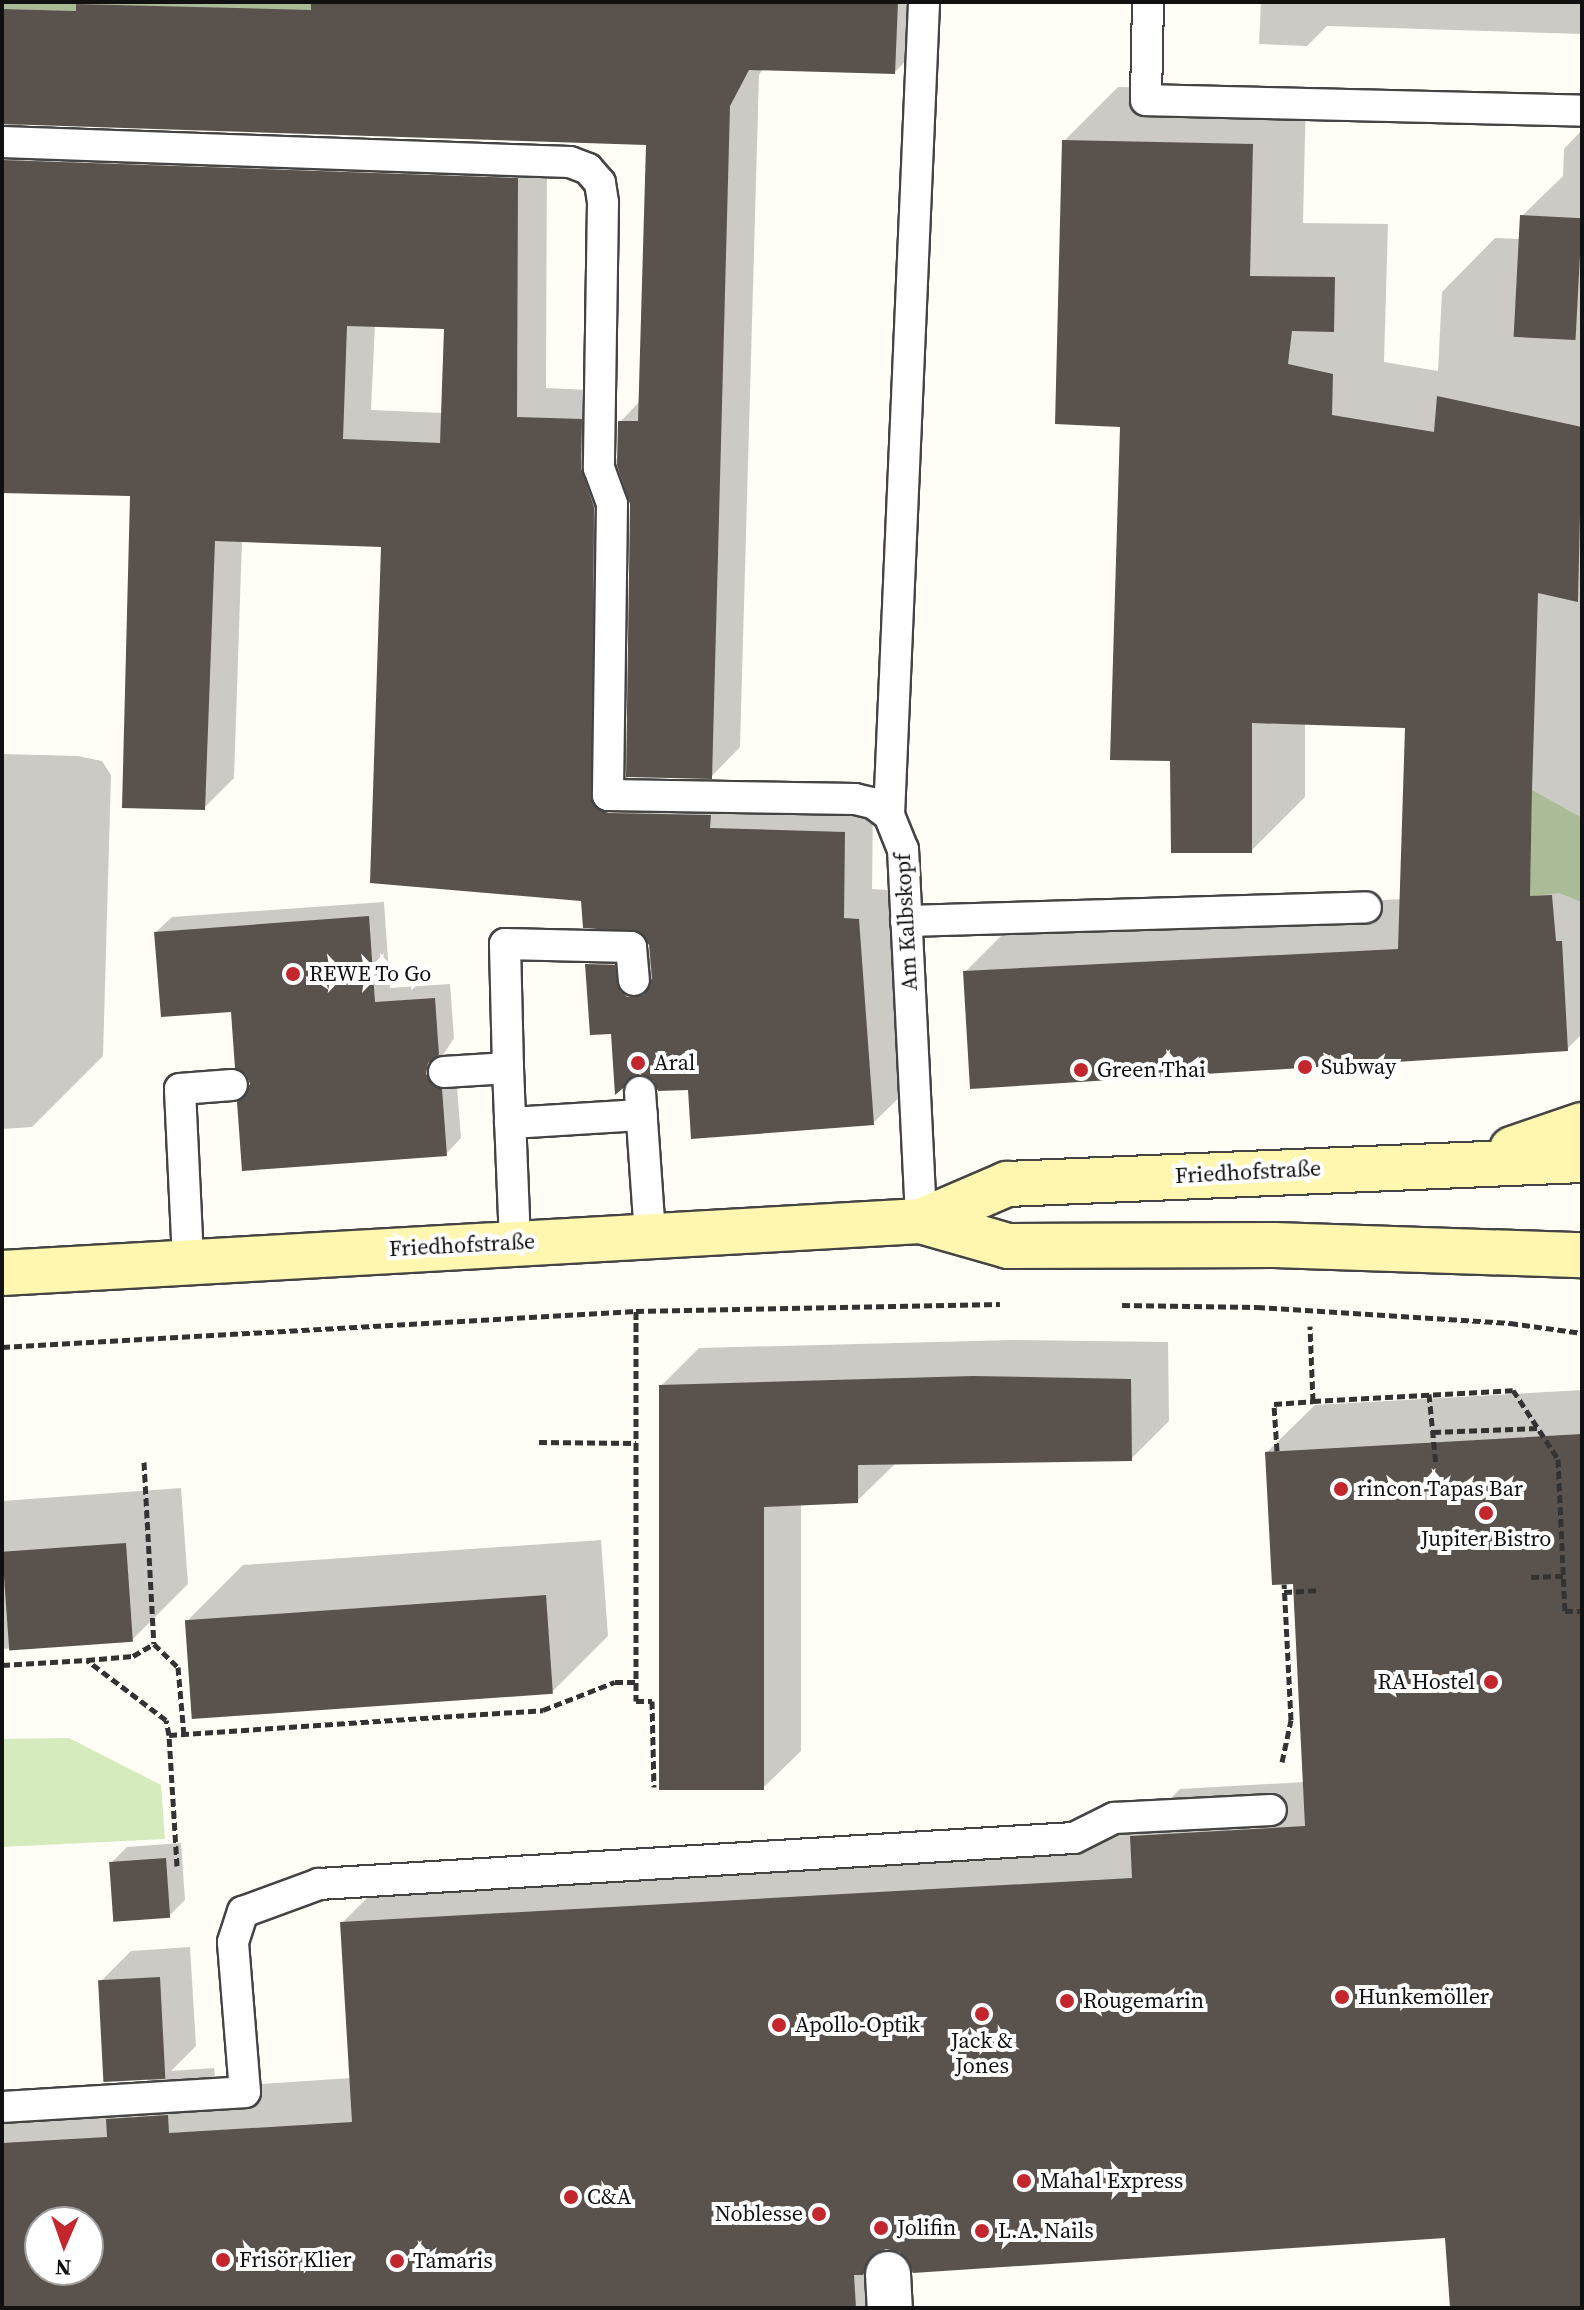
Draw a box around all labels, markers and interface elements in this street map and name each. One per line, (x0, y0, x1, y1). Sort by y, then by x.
street label: Am Kalbskopf (889, 852, 923, 992)
place label: REWE To Go (309, 961, 432, 987)
marker: REWE To Go (284, 965, 302, 983)
place label: Aral (654, 1050, 695, 1076)
marker: Aral (629, 1054, 647, 1072)
place label: Subway (1321, 1054, 1396, 1080)
place label: Green Thai (1097, 1057, 1206, 1083)
marker: Subway (1296, 1058, 1314, 1076)
marker: Green Thai (1072, 1061, 1090, 1079)
street label: Friedhofstraße (1174, 1155, 1322, 1189)
street label: Friedhofstraße (388, 1228, 536, 1262)
place label: rincon Tapas Bar (1357, 1476, 1524, 1502)
marker: rincon Tapas Bar (1332, 1480, 1350, 1498)
marker: Jupiter Bistro (1477, 1504, 1495, 1522)
place label: Jupiter Bistro (1421, 1526, 1551, 1552)
place label: RA Hostel (1377, 1669, 1475, 1695)
marker: RA Hostel (1482, 1673, 1500, 1691)
place label: Hunkemöller (1358, 1984, 1489, 2010)
place label: Rougemarin (1083, 1988, 1204, 2014)
marker: Hunkemöller (1333, 1988, 1351, 2006)
marker: Rougemarin (1058, 1992, 1076, 2010)
marker: Jack & Jones (973, 2005, 991, 2023)
place label: Apollo-Optik (795, 2012, 920, 2038)
marker: Apollo-Optik (770, 2016, 788, 2034)
place label: Jack & Jones (951, 2027, 1013, 2078)
place label: Mahal Express (1040, 2168, 1183, 2194)
marker: Mahal Express (1015, 2172, 1033, 2190)
place label: C&A (587, 2184, 631, 2210)
marker: C&A (562, 2188, 580, 2206)
place label: Noblesse (715, 2201, 803, 2227)
marker: Noblesse (810, 2205, 828, 2223)
north arrow (24, 2206, 104, 2286)
place label: Jolifin (897, 2215, 956, 2241)
place label: L.A. Nails (998, 2218, 1094, 2244)
marker: Jolifin (872, 2219, 890, 2237)
marker: L.A. Nails (973, 2222, 991, 2240)
place label: Frisör Klier (239, 2247, 352, 2273)
place label: Tamaris (413, 2248, 493, 2274)
marker: Frisör Klier (214, 2251, 232, 2269)
marker: Tamaris (388, 2252, 406, 2270)
text: N (55, 2253, 72, 2283)

